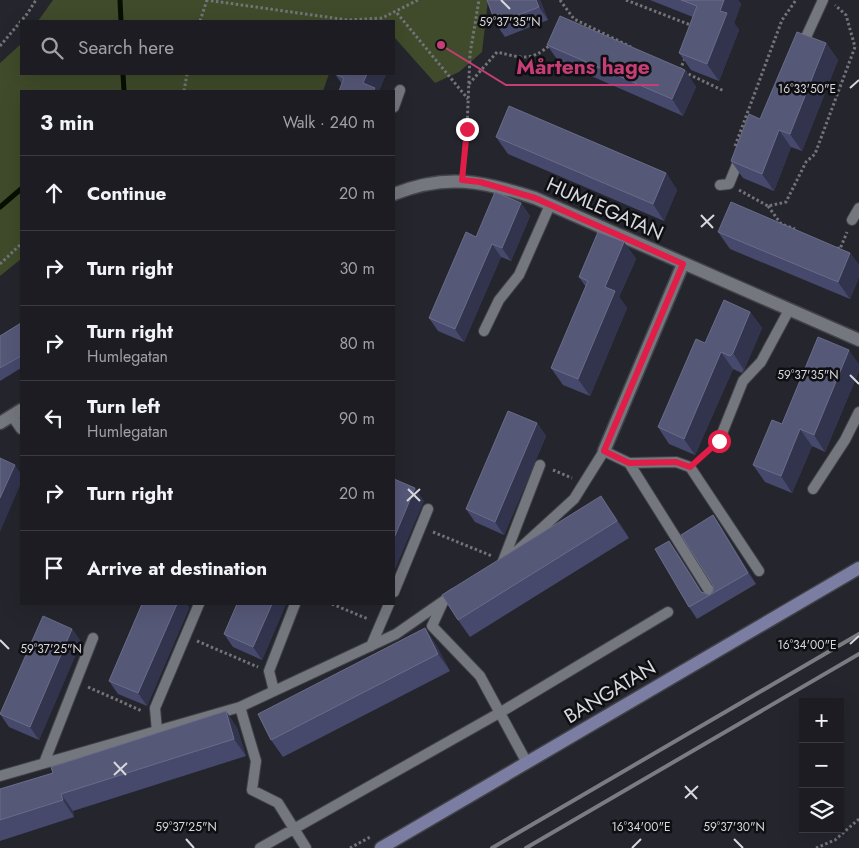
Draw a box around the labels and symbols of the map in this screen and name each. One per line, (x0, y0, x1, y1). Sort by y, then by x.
text: 59°37'35"N (479, 13, 541, 31)
callout: Mårtens hage (506, 49, 659, 85)
text: Mårtens hage (516, 52, 650, 82)
text: 16°33'50"E (778, 80, 836, 98)
route end (456, 118, 479, 141)
street label: HUMLEGATAN (542, 170, 668, 248)
text: 59°37'35"N (777, 366, 839, 384)
route start (708, 430, 731, 453)
text: 16°34'00"E (777, 636, 837, 654)
text: 59°37'25"N (20, 640, 82, 658)
street label: BANGATAN (559, 653, 661, 731)
text: 59°37'25"N (155, 818, 217, 836)
text: 16°34'00"E (611, 818, 671, 836)
text: 59°37'30"N (703, 818, 765, 836)

